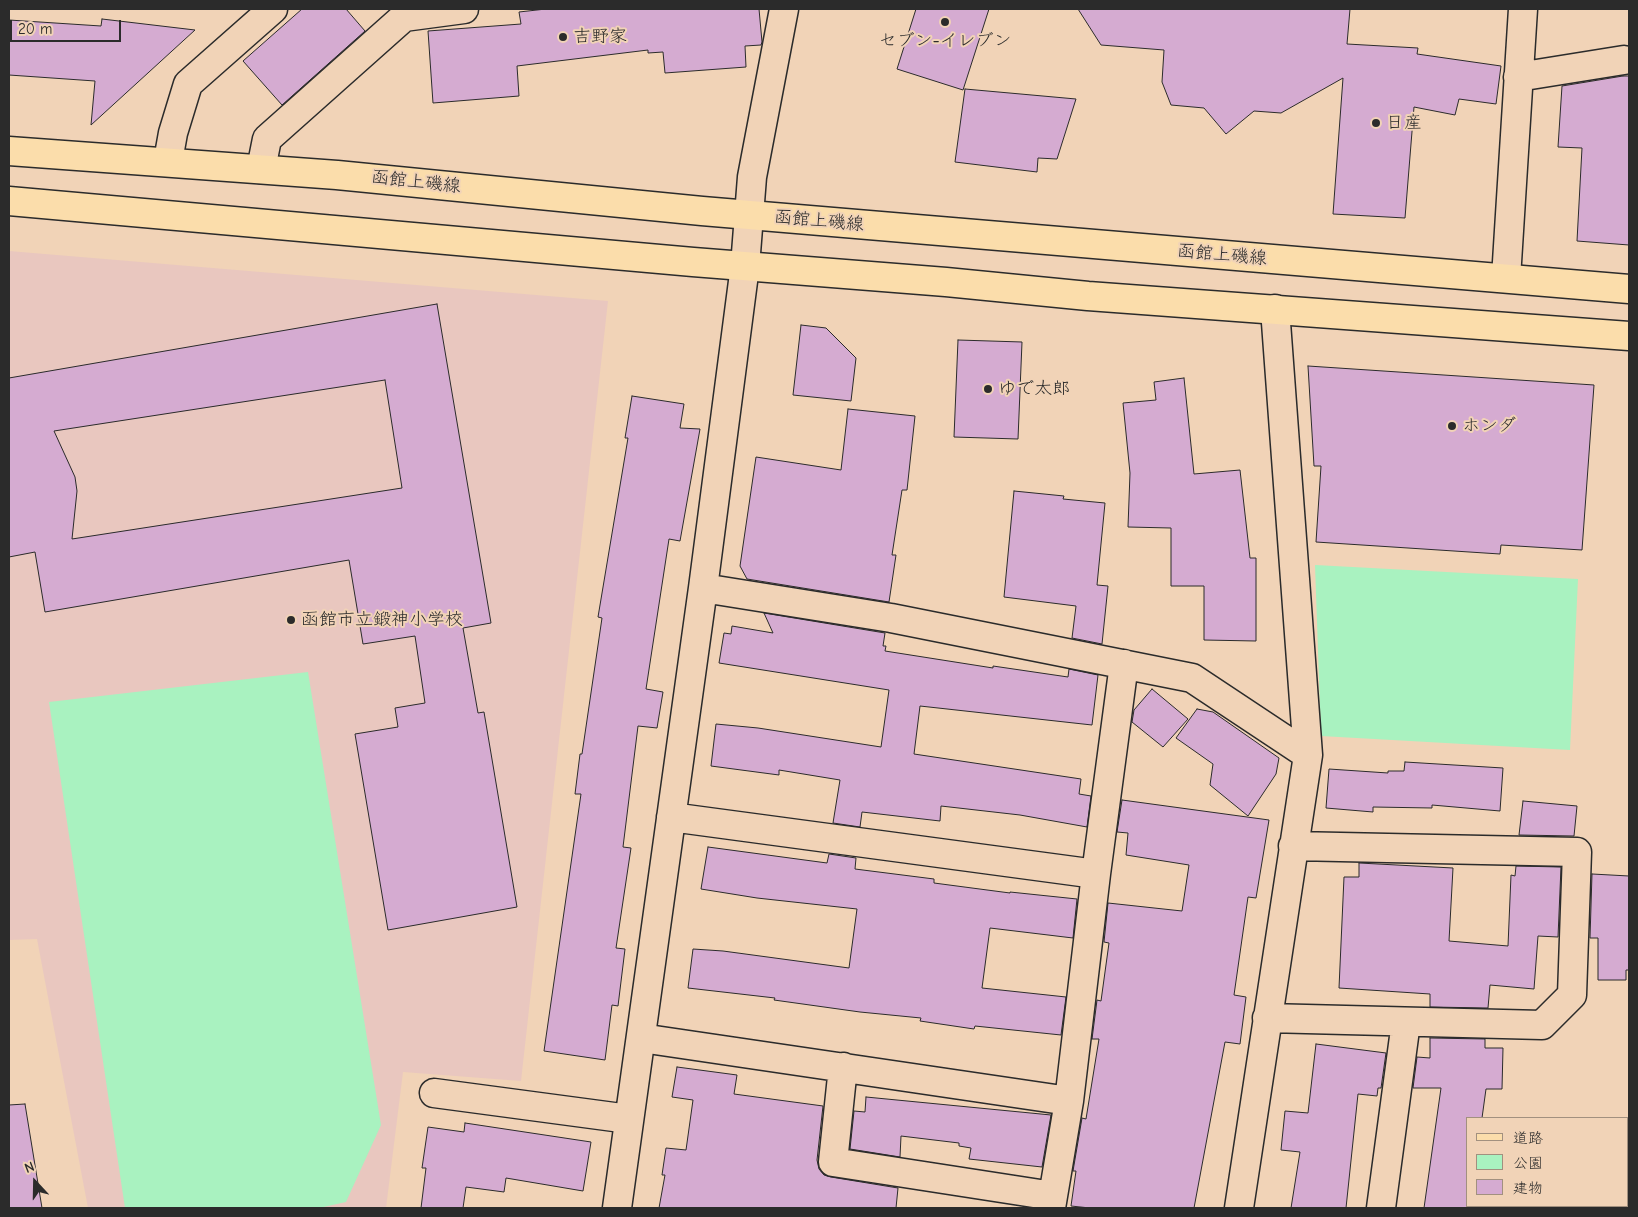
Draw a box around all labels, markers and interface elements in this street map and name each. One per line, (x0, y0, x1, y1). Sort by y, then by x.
scale bar (12, 10, 124, 42)
marker: セブン-イレブン (939, 16, 951, 28)
text: 20 m (18, 20, 52, 38)
place label: 吉野家 (573, 26, 627, 48)
place label: セブン-イレブン (878, 30, 1012, 52)
marker: 吉野家 (557, 31, 569, 43)
place label: 日産 (1386, 112, 1422, 134)
marker: 日産 (1370, 117, 1382, 129)
street label: 函館上磯線 (370, 167, 462, 197)
street label: 函館上磯線 (773, 206, 865, 236)
street label: 函館上磯線 (1176, 240, 1268, 270)
place label: ゆで太郎 (998, 378, 1070, 400)
marker: ゆで太郎 (982, 383, 994, 395)
place label: ホンダ (1462, 415, 1516, 437)
marker: ホンダ (1446, 420, 1458, 432)
place label: 函館市立鍛神小学校 (301, 609, 463, 631)
marker: 函館市立鍛神小学校 (285, 614, 297, 626)
legend (1466, 1117, 1628, 1207)
text: 道路 (1513, 1129, 1543, 1147)
text: 公園 (1513, 1154, 1543, 1172)
north arrow (10, 1157, 60, 1207)
text: N (22, 1158, 37, 1177)
text: 建物 (1513, 1179, 1543, 1197)

